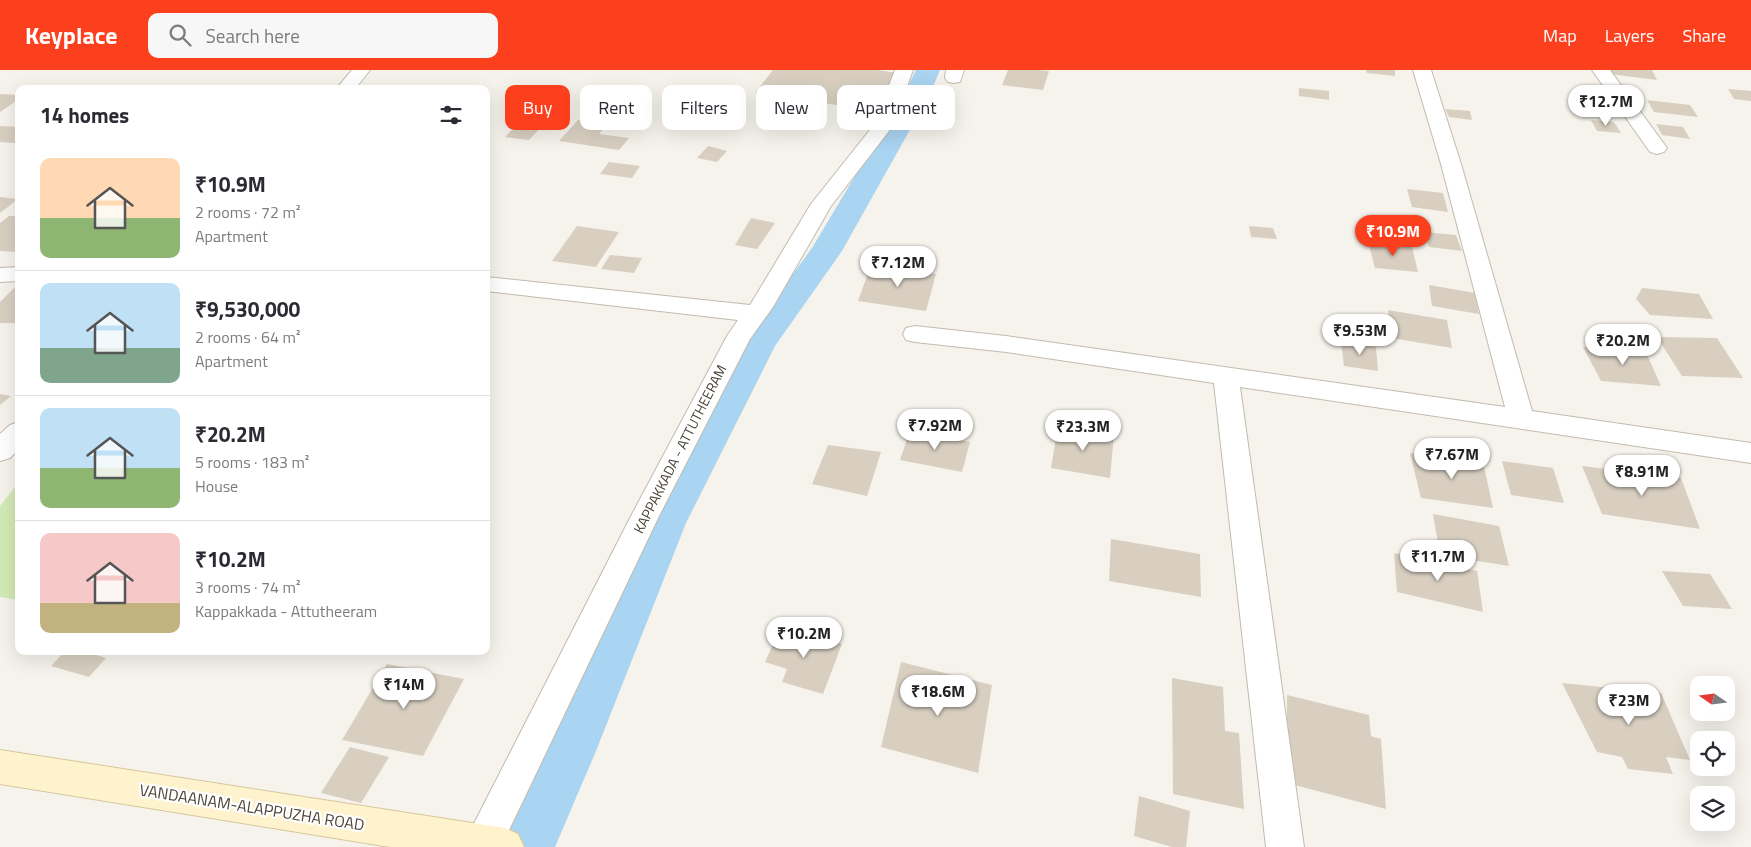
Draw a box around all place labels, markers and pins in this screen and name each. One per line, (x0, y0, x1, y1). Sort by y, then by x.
pin: ₹12.7M (1565, 85, 1647, 127)
pin: ₹10.9M (1352, 214, 1434, 257)
pin: ₹7.12M (857, 246, 939, 288)
pin: ₹9.53M (1319, 314, 1401, 356)
pin: ₹20.2M (1582, 324, 1664, 366)
pin: ₹7.92M (894, 408, 976, 451)
pin: ₹23.3M (1042, 410, 1124, 452)
pin: ₹7.67M (1411, 438, 1493, 480)
pin: ₹8.91M (1601, 454, 1683, 497)
pin: ₹11.7M (1397, 540, 1479, 582)
pin: ₹10.2M (763, 616, 845, 659)
pin: ₹14M (374, 668, 434, 710)
pin: ₹18.6M (897, 674, 979, 717)
pin: ₹23M (1599, 684, 1659, 726)

